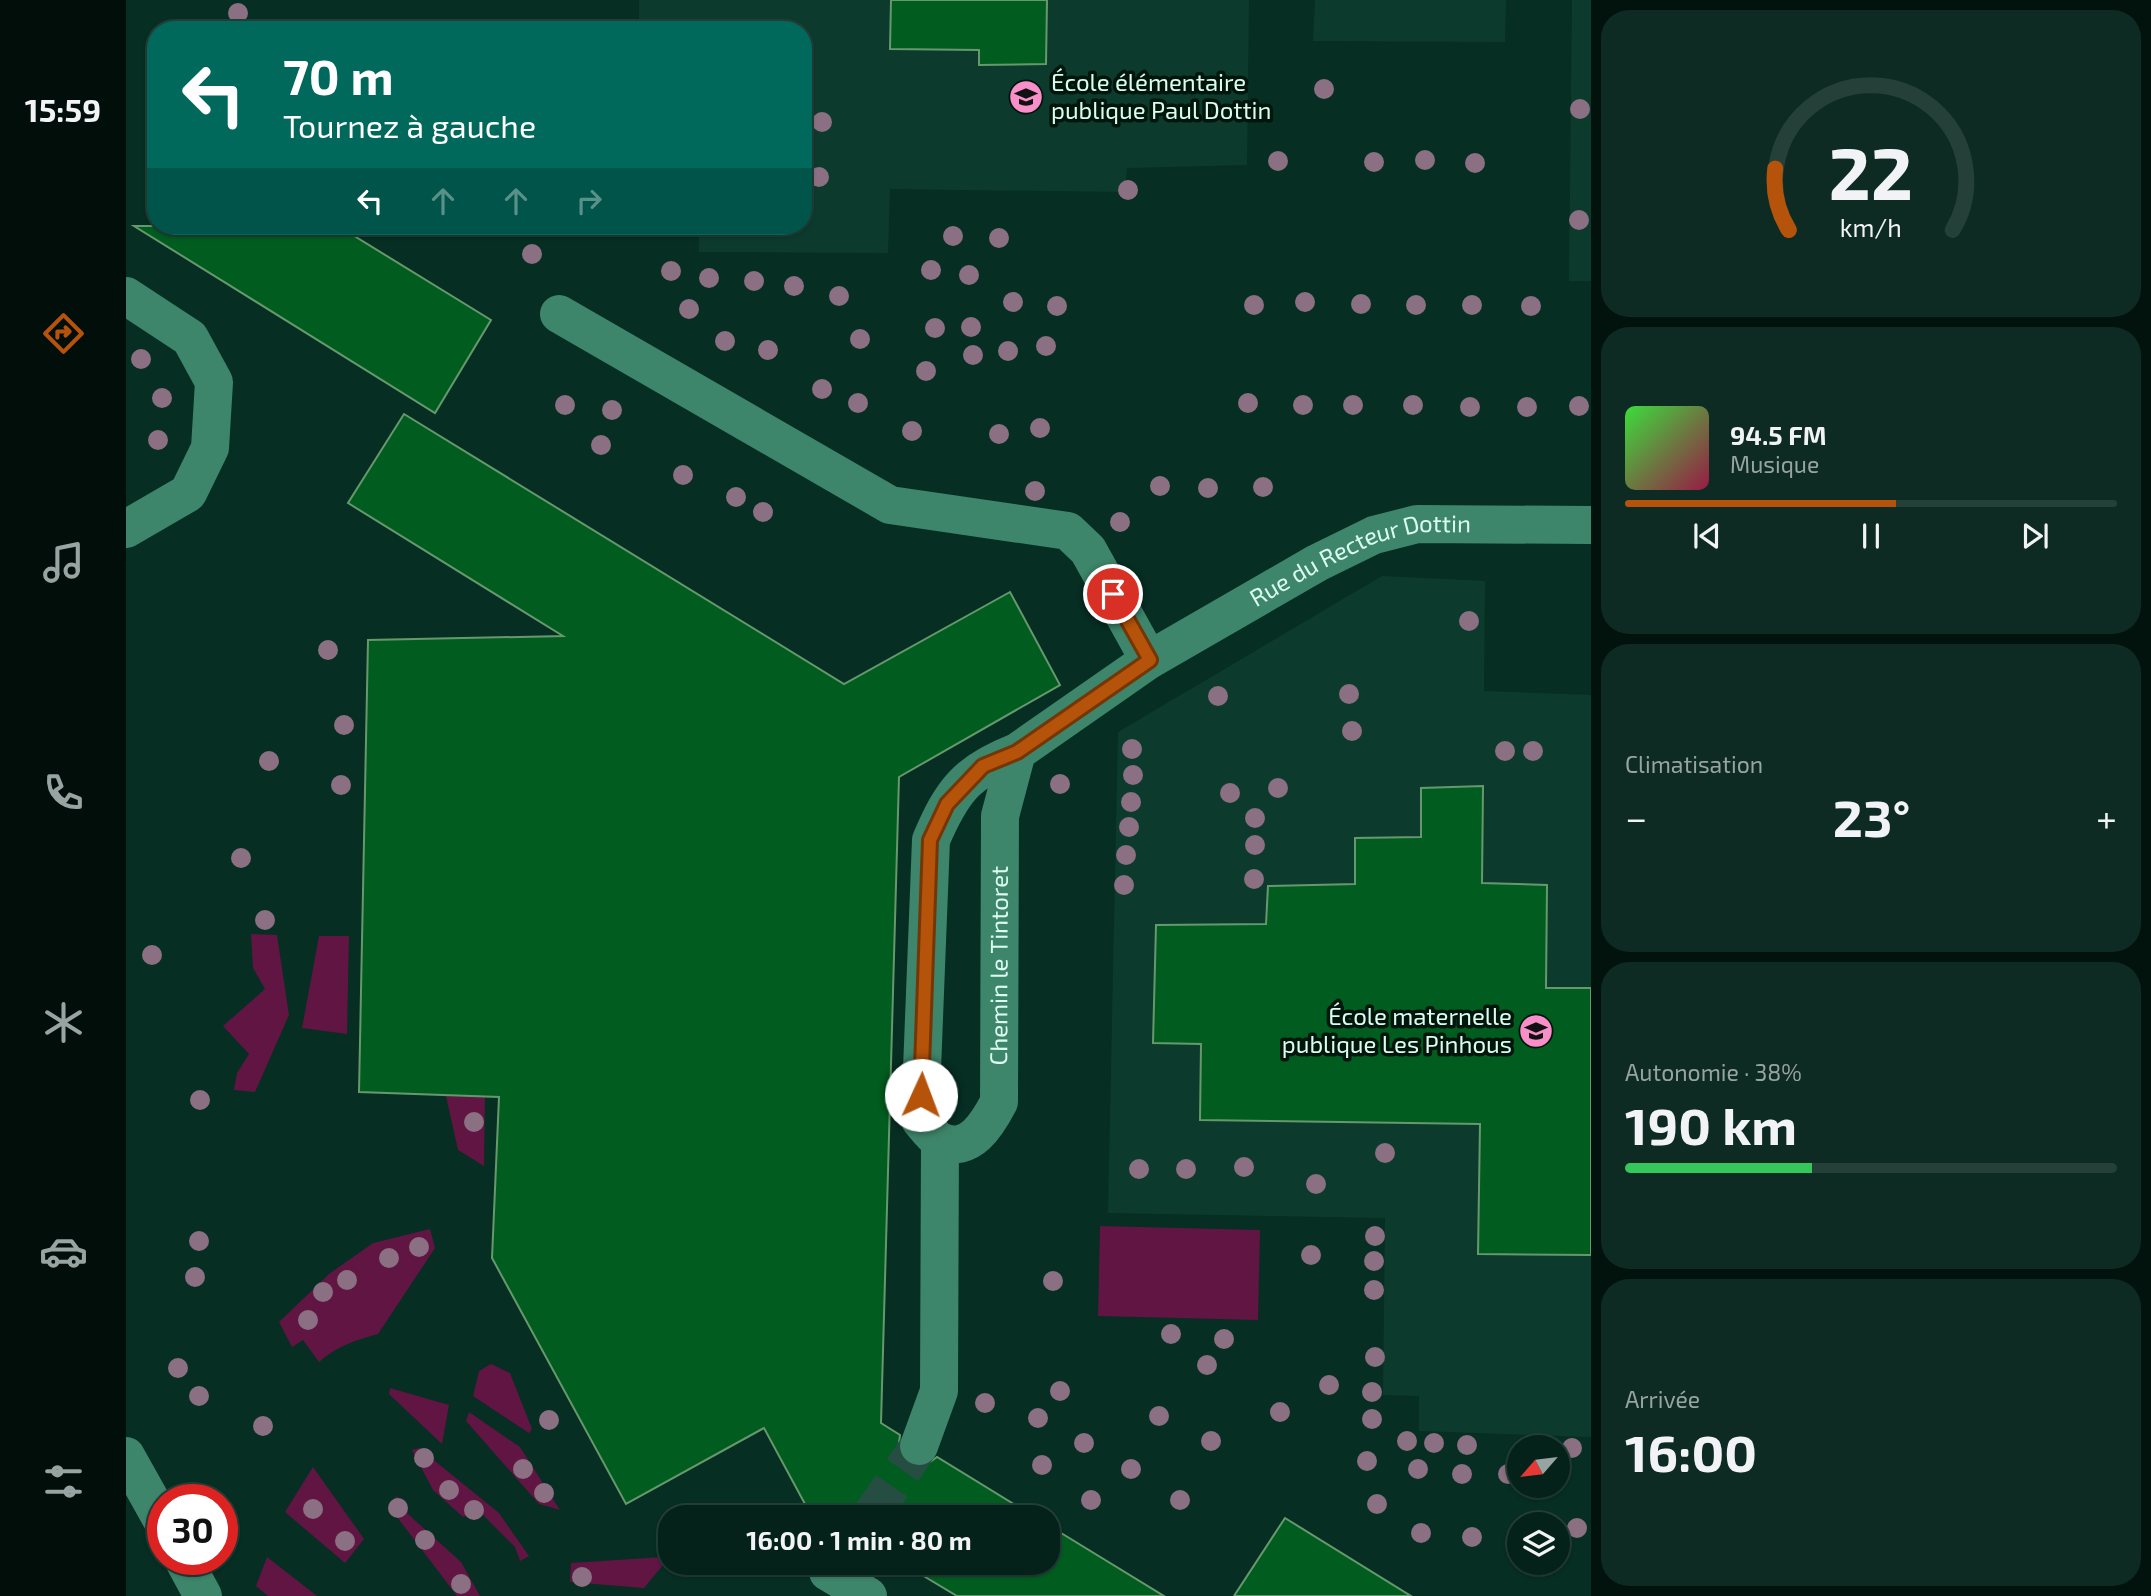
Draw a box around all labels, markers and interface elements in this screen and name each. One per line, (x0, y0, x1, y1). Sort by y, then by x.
text: 70 m (283, 46, 394, 105)
icon: left (168, 49, 259, 140)
place label: École élémentaire publique Paul Dottin (1051, 67, 1272, 124)
school or university icon: École élémentaire publique Paul Dottin (1007, 78, 1045, 116)
text: 15:59 (25, 90, 101, 128)
text: Tournez à gauche (283, 106, 536, 144)
text: 22 (1829, 127, 1913, 215)
icon: left (351, 182, 389, 220)
icon: ahead (424, 182, 462, 220)
icon: ahead (497, 182, 535, 220)
icon: right (570, 182, 608, 220)
text: km/h (1840, 211, 1902, 241)
icon: directions (39, 309, 88, 358)
text: 94.5 FM (1730, 419, 1827, 450)
text: Musique (1730, 450, 1819, 478)
street label: Rue du Recteur Dottin (1244, 508, 1471, 612)
icon: previous (1688, 517, 1726, 555)
icon: pause (1852, 517, 1890, 555)
icon: next (2016, 517, 2054, 555)
icon: music (39, 538, 88, 587)
pin (1083, 564, 1143, 624)
icon: arrive (1094, 575, 1132, 613)
text: Climatisation (1625, 750, 1763, 778)
icon: phone (39, 768, 88, 817)
text: 23° (1833, 785, 1910, 847)
text: − (1625, 794, 1647, 840)
text: + (2096, 794, 2117, 840)
street label: Chemin le Tintoret (983, 866, 1013, 1065)
icon: climate (39, 998, 88, 1047)
place label: École maternelle publique Les Pinhous (1282, 1001, 1512, 1058)
school or university icon: École maternelle publique Les Pinhous (1517, 1012, 1555, 1050)
position arrow (884, 1058, 958, 1132)
text: Autonomie · 38% (1625, 1058, 1802, 1086)
text: 190 km (1625, 1093, 1797, 1155)
icon: car (39, 1227, 88, 1276)
text: Arrivée (1625, 1385, 1700, 1413)
text: 16:00 (1625, 1420, 1757, 1482)
north arrow (1507, 1435, 1570, 1498)
map controls (1507, 1435, 1570, 1575)
icon: filters (39, 1457, 88, 1506)
speed limit sign: 30 (147, 1484, 238, 1575)
button: layers (1507, 1512, 1570, 1575)
text: 16:00 · 1 min · 80 m (746, 1524, 972, 1555)

